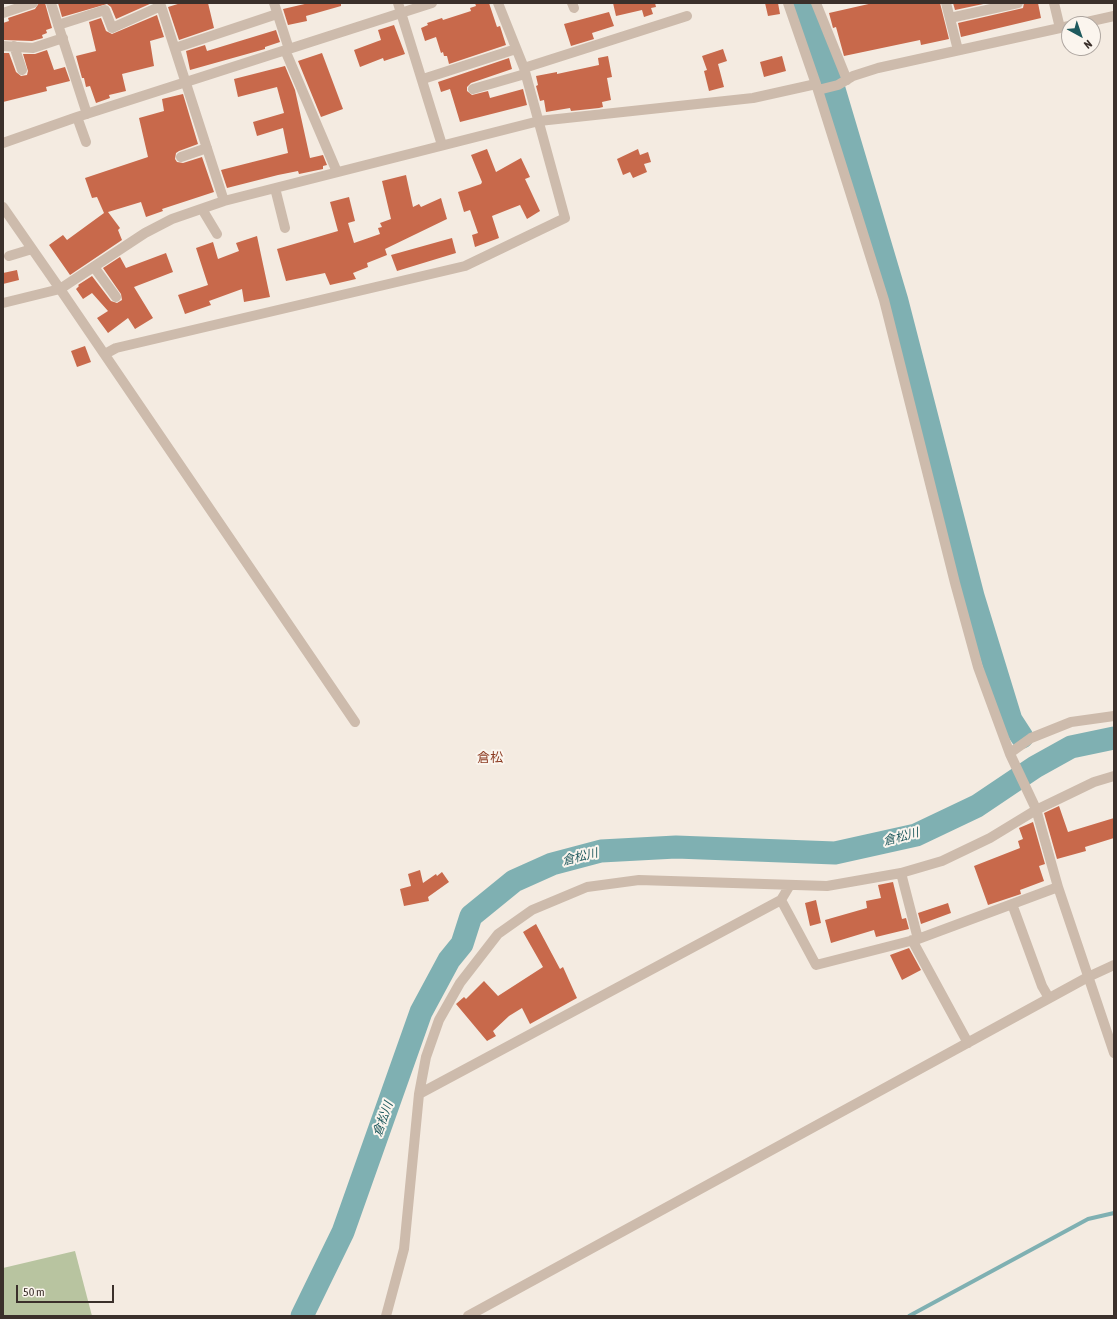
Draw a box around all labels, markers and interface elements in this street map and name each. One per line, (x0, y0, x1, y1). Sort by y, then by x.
north arrow (1061, 16, 1101, 56)
text: N (1082, 38, 1094, 51)
district label: 倉松 (477, 750, 503, 766)
water label: 倉松川 (882, 825, 920, 849)
water label: 倉松川 (561, 846, 599, 868)
water label: 倉松川 (370, 1100, 396, 1138)
scale bar (18, 1277, 116, 1303)
text: 50 m (23, 1285, 45, 1299)

